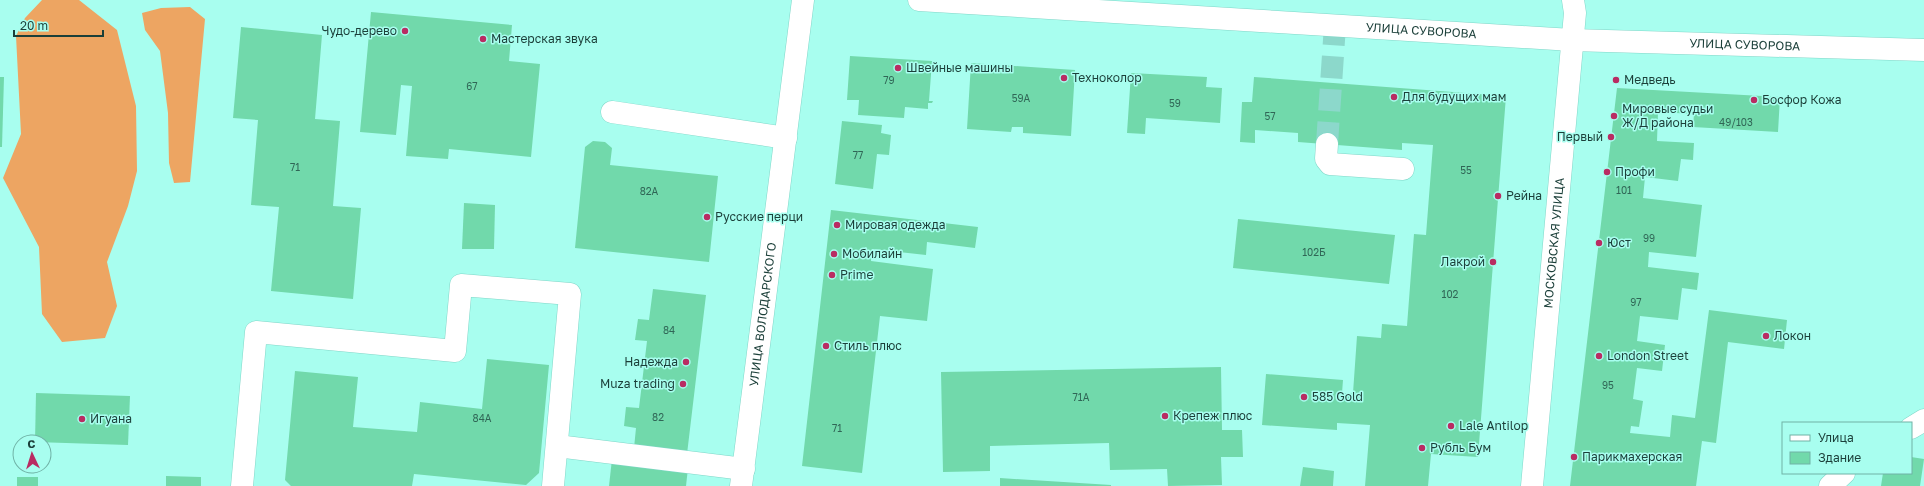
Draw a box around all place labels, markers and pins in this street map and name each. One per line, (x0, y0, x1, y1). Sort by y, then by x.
place label: Чудо-дерево (321, 23, 397, 38)
marker: Чудо-дерево (400, 26, 410, 36)
place label: Мастерская звука (491, 31, 598, 46)
marker: Мастерская звука (478, 34, 488, 44)
place label: Швейные машины (906, 60, 1013, 75)
marker: Швейные машины (893, 63, 903, 73)
place label: Техноколор (1072, 70, 1142, 85)
place label: Медведь (1624, 72, 1676, 87)
marker: Техноколор (1059, 73, 1069, 83)
marker: Медведь (1611, 75, 1621, 85)
place label: Для будущих мам (1402, 89, 1506, 104)
marker: Для будущих мам (1389, 92, 1399, 102)
place label: Босфор Кожа (1762, 92, 1842, 107)
marker: Босфор Кожа (1749, 95, 1759, 105)
place label: Мировые судьи Ж/Д района (1622, 101, 1713, 130)
marker: Мировые судьи Ж/Д района (1609, 111, 1619, 121)
place label: Первый (1557, 129, 1603, 144)
marker: Первый (1606, 132, 1616, 142)
place label: Профи (1615, 164, 1655, 179)
marker: Профи (1602, 167, 1612, 177)
place label: Рейна (1506, 188, 1542, 203)
marker: Рейна (1493, 191, 1503, 201)
place label: Русские перци (715, 209, 803, 224)
marker: Русские перци (702, 212, 712, 222)
place label: Мировая одежда (845, 217, 946, 232)
marker: Мировая одежда (832, 220, 842, 230)
place label: Юст (1607, 235, 1631, 250)
marker: Юст (1594, 238, 1604, 248)
place label: Мобилайн (842, 246, 902, 261)
marker: Мобилайн (829, 249, 839, 259)
place label: Лакрой (1441, 254, 1485, 269)
marker: Лакрой (1488, 257, 1498, 267)
place label: Prime (840, 267, 873, 282)
marker: Prime (827, 270, 837, 280)
place label: Локон (1774, 328, 1811, 343)
marker: Локон (1761, 331, 1771, 341)
place label: Стиль плюс (834, 338, 902, 353)
marker: Стиль плюс (821, 341, 831, 351)
place label: London Street (1607, 348, 1689, 363)
marker: London Street (1594, 351, 1604, 361)
place label: Надежда (624, 354, 678, 369)
marker: Надежда (681, 357, 691, 367)
place label: Muza trading (600, 376, 675, 391)
marker: Muza trading (678, 379, 688, 389)
place label: 585 Gold (1312, 389, 1363, 404)
marker: 585 Gold (1299, 392, 1309, 402)
place label: Крепеж плюс (1173, 408, 1253, 423)
place label: Игуана (90, 411, 132, 426)
marker: Крепеж плюс (1160, 411, 1170, 421)
marker: Игуана (77, 414, 87, 424)
place label: Lale Antilop (1459, 418, 1528, 433)
marker: Lale Antilop (1446, 421, 1456, 431)
place label: Рубль Бум (1430, 440, 1491, 455)
marker: Рубль Бум (1417, 443, 1427, 453)
place label: Парикмахерская (1582, 449, 1682, 464)
marker: Парикмахерская (1569, 452, 1579, 462)

